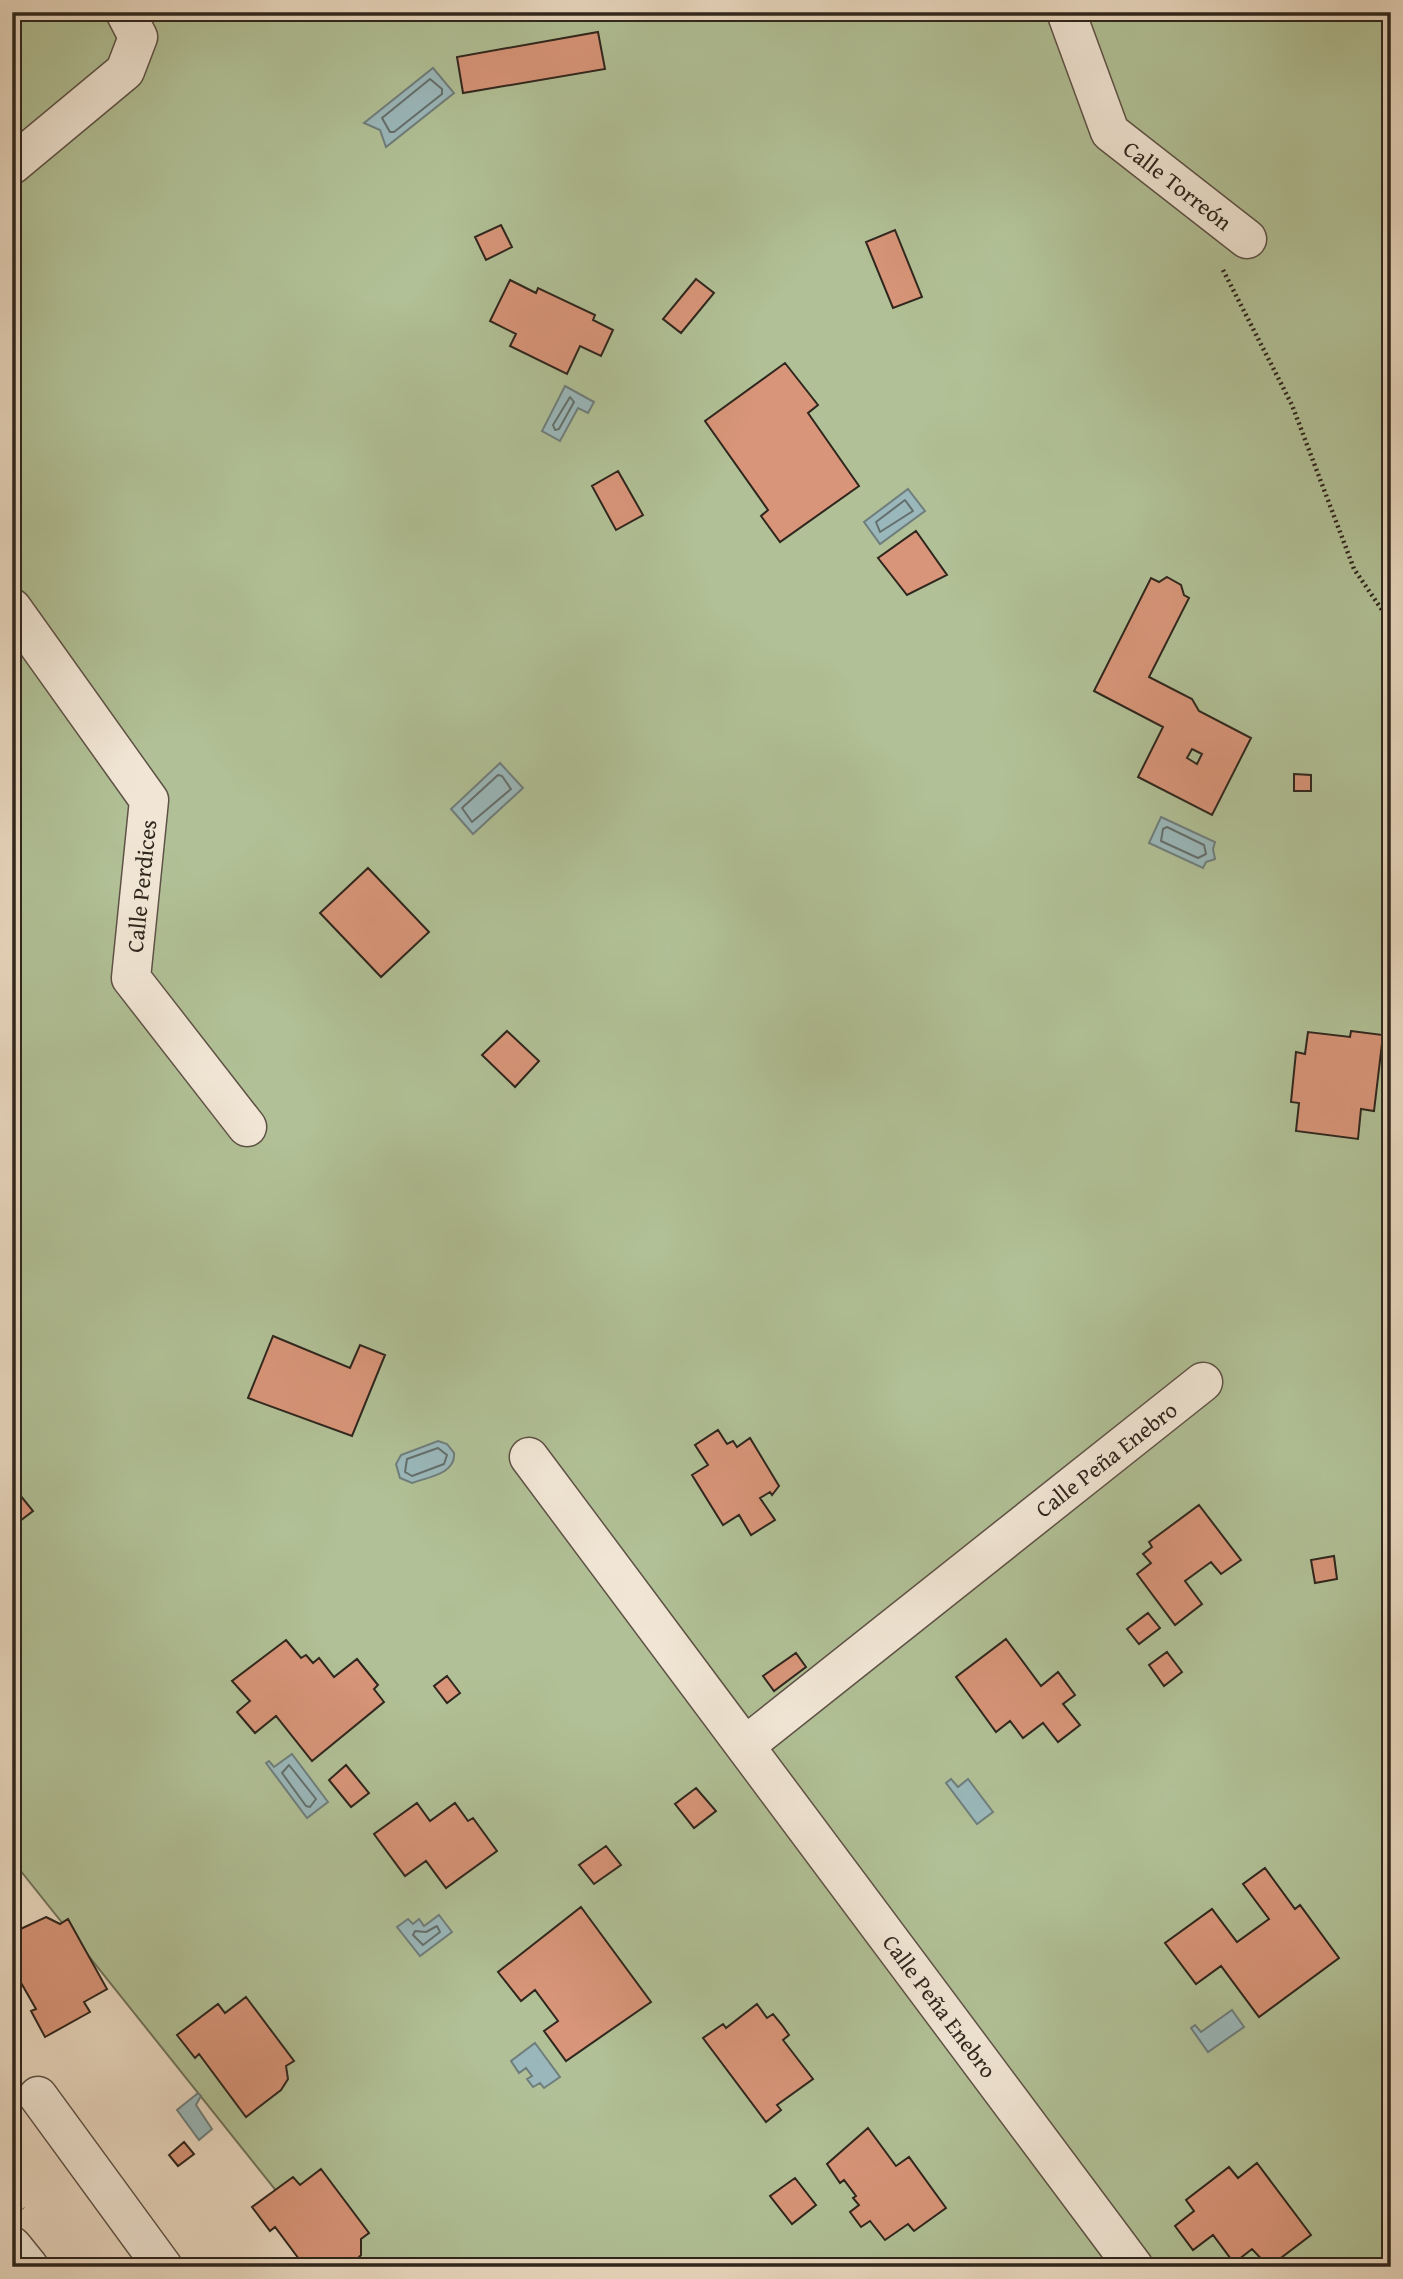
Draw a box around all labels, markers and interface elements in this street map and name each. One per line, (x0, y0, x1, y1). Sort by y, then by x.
street label: Calle Torreón (1117, 132, 1239, 238)
street label: Calle Perdices (118, 818, 164, 954)
street label: Calle Peña Enebro (1028, 1393, 1184, 1525)
street label: Calle Peña Enebro (875, 1927, 1005, 2085)

